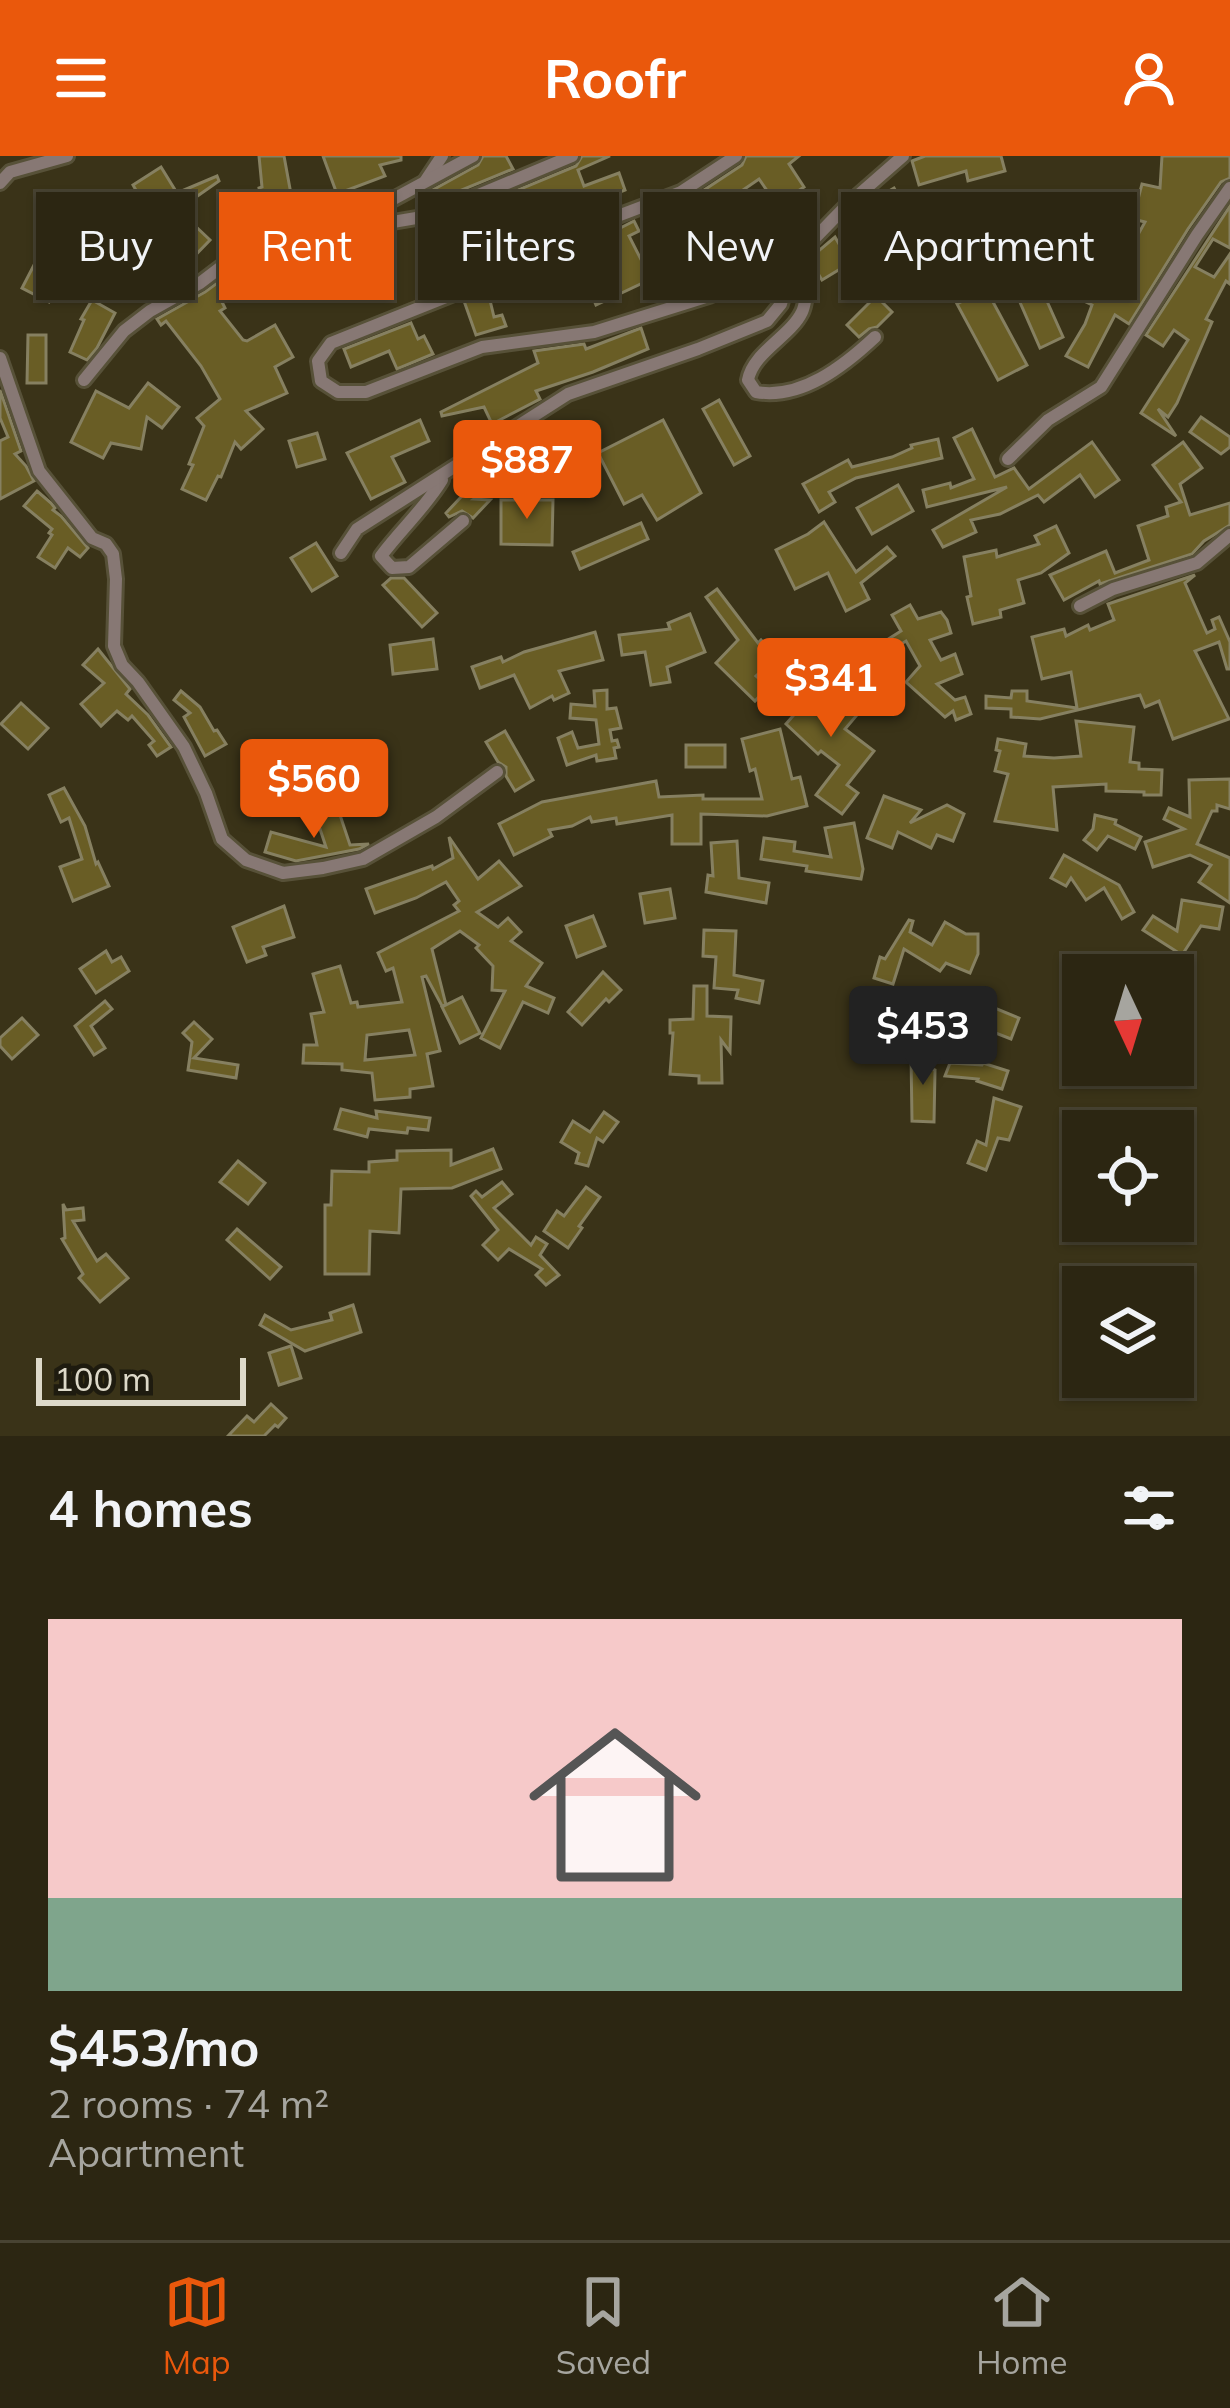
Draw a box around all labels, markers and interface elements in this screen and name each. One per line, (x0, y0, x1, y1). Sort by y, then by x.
text: Roofr (544, 44, 686, 112)
icon: menu (48, 45, 114, 111)
icon: person (1116, 45, 1182, 111)
chip: Buy (36, 192, 195, 300)
chip: Rent (219, 192, 394, 300)
chip: Filters (418, 192, 619, 300)
chip: New (643, 192, 817, 300)
chip: Apartment (841, 192, 1137, 300)
pin: $887 (456, 420, 598, 522)
text: $887 (480, 434, 574, 483)
pin: $341 (760, 638, 902, 740)
text: $341 (784, 652, 878, 701)
pin: $560 (243, 739, 385, 841)
text: $560 (267, 753, 361, 802)
north arrow (1062, 954, 1194, 1086)
map controls (1062, 954, 1194, 1398)
pin: $453 (852, 986, 994, 1088)
text: $453 (876, 1000, 970, 1049)
button: locate (1062, 1110, 1194, 1242)
button: layers (1062, 1266, 1194, 1398)
scale bar (36, 1352, 246, 1405)
text: 100 m (54, 1358, 151, 1399)
icon: filters (1116, 1475, 1182, 1541)
text: 4 homes (48, 1476, 253, 1540)
icon: home (507, 1697, 723, 1913)
text: $453/mo (48, 2015, 260, 2079)
text: 2 rooms · 74 m² (48, 2079, 329, 2128)
text: Apartment (48, 2128, 244, 2177)
tab: Map (163, 2269, 231, 2382)
tab: Saved (556, 2269, 651, 2382)
tab: Home (976, 2269, 1067, 2382)

